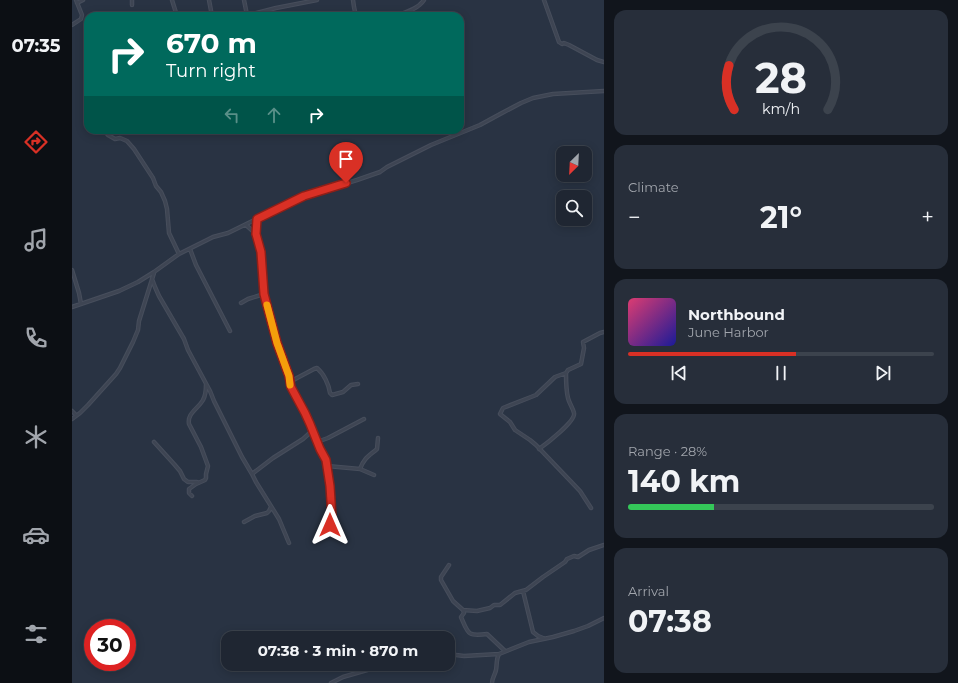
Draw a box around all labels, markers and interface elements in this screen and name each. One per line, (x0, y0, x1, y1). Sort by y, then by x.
text: 670 m (166, 26, 257, 60)
icon: right (100, 28, 152, 80)
text: 07:35 (12, 35, 60, 57)
text: 28 (755, 53, 807, 103)
text: Turn right (166, 60, 256, 82)
text: km/h (762, 100, 800, 118)
icon: left (221, 104, 243, 126)
icon: ahead (263, 104, 285, 126)
icon: right (305, 104, 327, 126)
icon: directions (22, 128, 50, 156)
pin (329, 142, 363, 183)
north arrow (556, 146, 592, 182)
map controls (556, 146, 592, 226)
icon: arrive (335, 148, 357, 170)
text: Climate (628, 179, 679, 195)
button: search (556, 190, 592, 226)
text: 21° (760, 199, 802, 236)
text: − (628, 204, 641, 231)
text: + (921, 204, 934, 231)
icon: music (22, 226, 50, 254)
text: Northbound (688, 305, 785, 324)
icon: phone (22, 324, 50, 352)
text: June Harbor (688, 324, 769, 340)
icon: previous (668, 362, 690, 384)
icon: pause (770, 362, 792, 384)
icon: next (872, 362, 894, 384)
icon: climate (22, 423, 50, 451)
text: Range · 28% (628, 443, 707, 459)
text: 140 km (628, 463, 740, 500)
position arrow (309, 504, 351, 546)
icon: car (22, 521, 50, 549)
text: Arrival (628, 583, 669, 599)
text: 07:38 (628, 603, 712, 640)
speed limit sign: 30 (84, 619, 136, 671)
icon: filters (22, 620, 50, 648)
text: 07:38 · 3 min · 870 m (258, 641, 418, 660)

